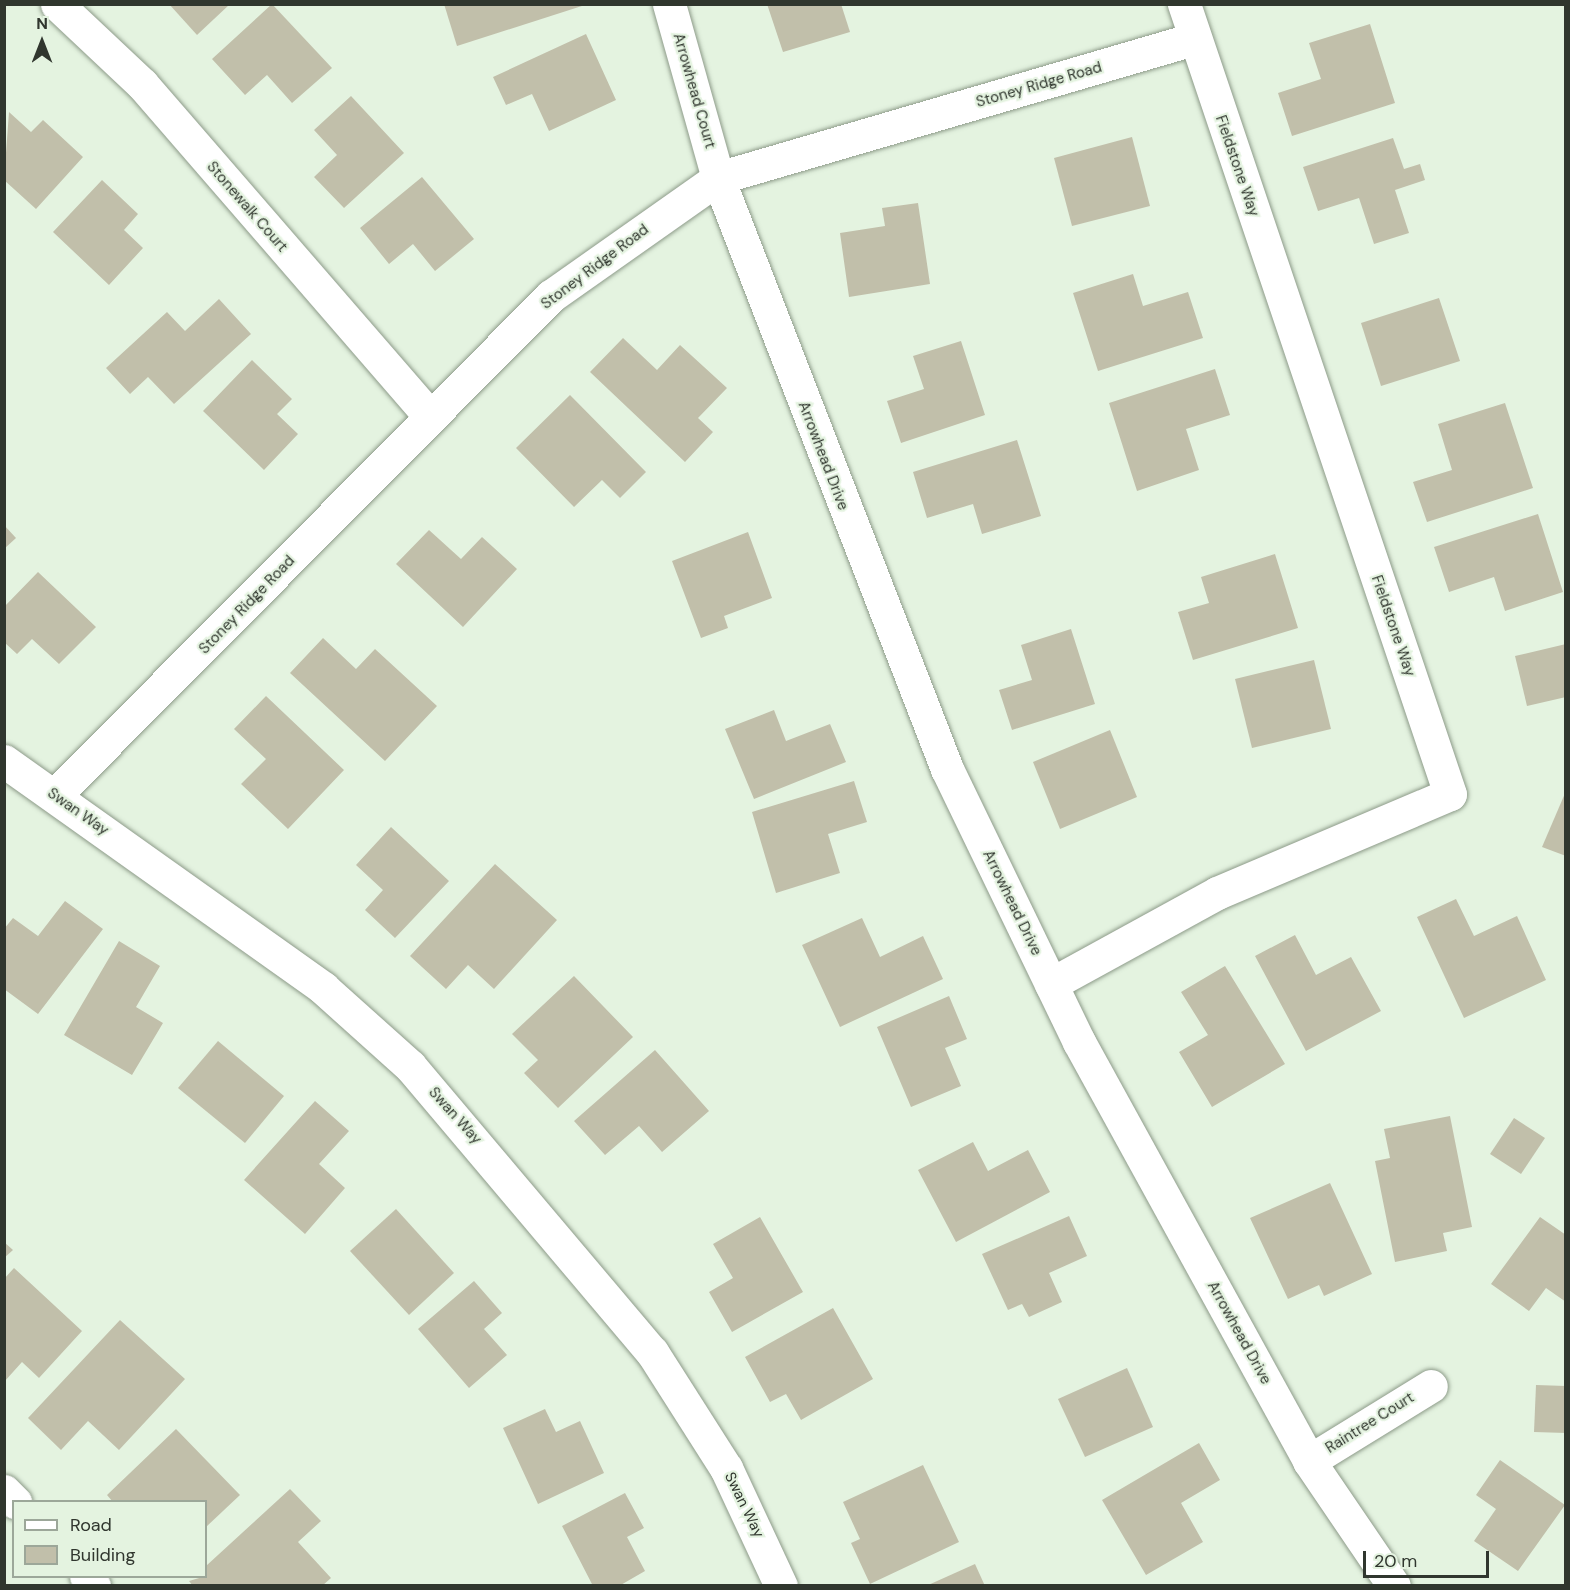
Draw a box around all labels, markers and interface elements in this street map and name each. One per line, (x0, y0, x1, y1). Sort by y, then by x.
north arrow (12, 12, 72, 72)
text: N (36, 13, 48, 34)
street label: Arrowhead Court (669, 31, 719, 151)
street label: Stoney Ridge Road (974, 58, 1104, 112)
street label: Fieldstone Way (1211, 113, 1263, 219)
street label: Stonewalk Court (203, 158, 291, 256)
street label: Stoney Ridge Road (538, 221, 652, 313)
street label: Arrowhead Drive (794, 399, 852, 513)
street label: Stoney Ridge Road (195, 552, 299, 658)
street label: Fieldstone Way (1367, 573, 1419, 679)
street label: Swan Way (44, 784, 112, 840)
street label: Arrowhead Drive (979, 847, 1045, 959)
street label: Swan Way (425, 1084, 485, 1148)
street label: Arrowhead Drive (1203, 1278, 1275, 1388)
street label: Raintree Court (1322, 1389, 1418, 1457)
street label: Swan Way (720, 1469, 768, 1541)
legend (12, 1500, 207, 1578)
text: Road (70, 1513, 112, 1537)
scale bar (1366, 1539, 1492, 1577)
text: Building (70, 1543, 135, 1567)
text: 20 m (1374, 1549, 1417, 1573)

